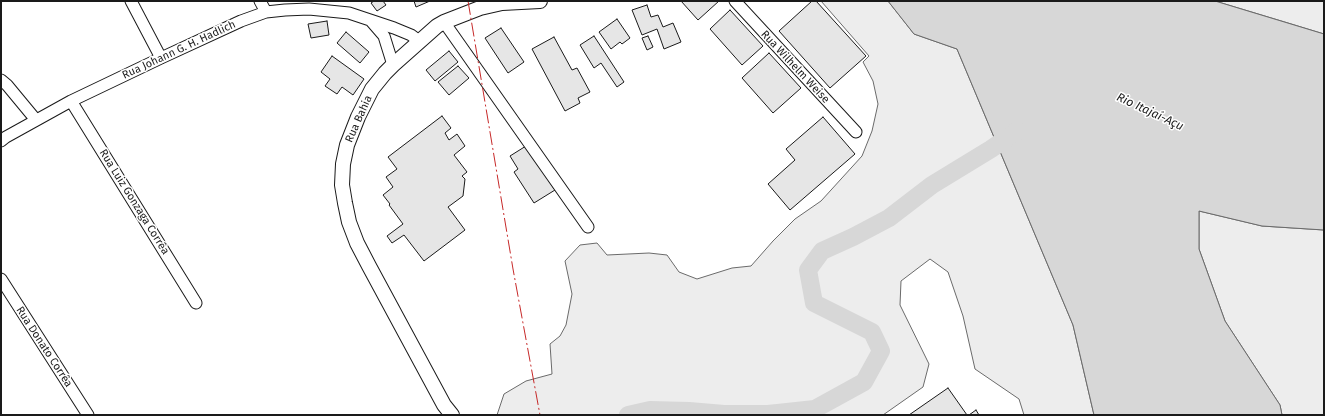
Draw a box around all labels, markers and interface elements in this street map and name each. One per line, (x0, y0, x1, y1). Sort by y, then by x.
street label: Rua Johann G. H. Hadlich (120, 18, 238, 82)
street label: Rua Wilhelm Weise (758, 28, 832, 106)
water label: Rio Itajaí-Açu (1114, 90, 1186, 134)
street label: Rua Bahia (343, 93, 375, 145)
street label: Rua Luiz Gonzaga Corrêa (96, 147, 172, 257)
street label: Rua Donato Corrêa (13, 304, 75, 390)

